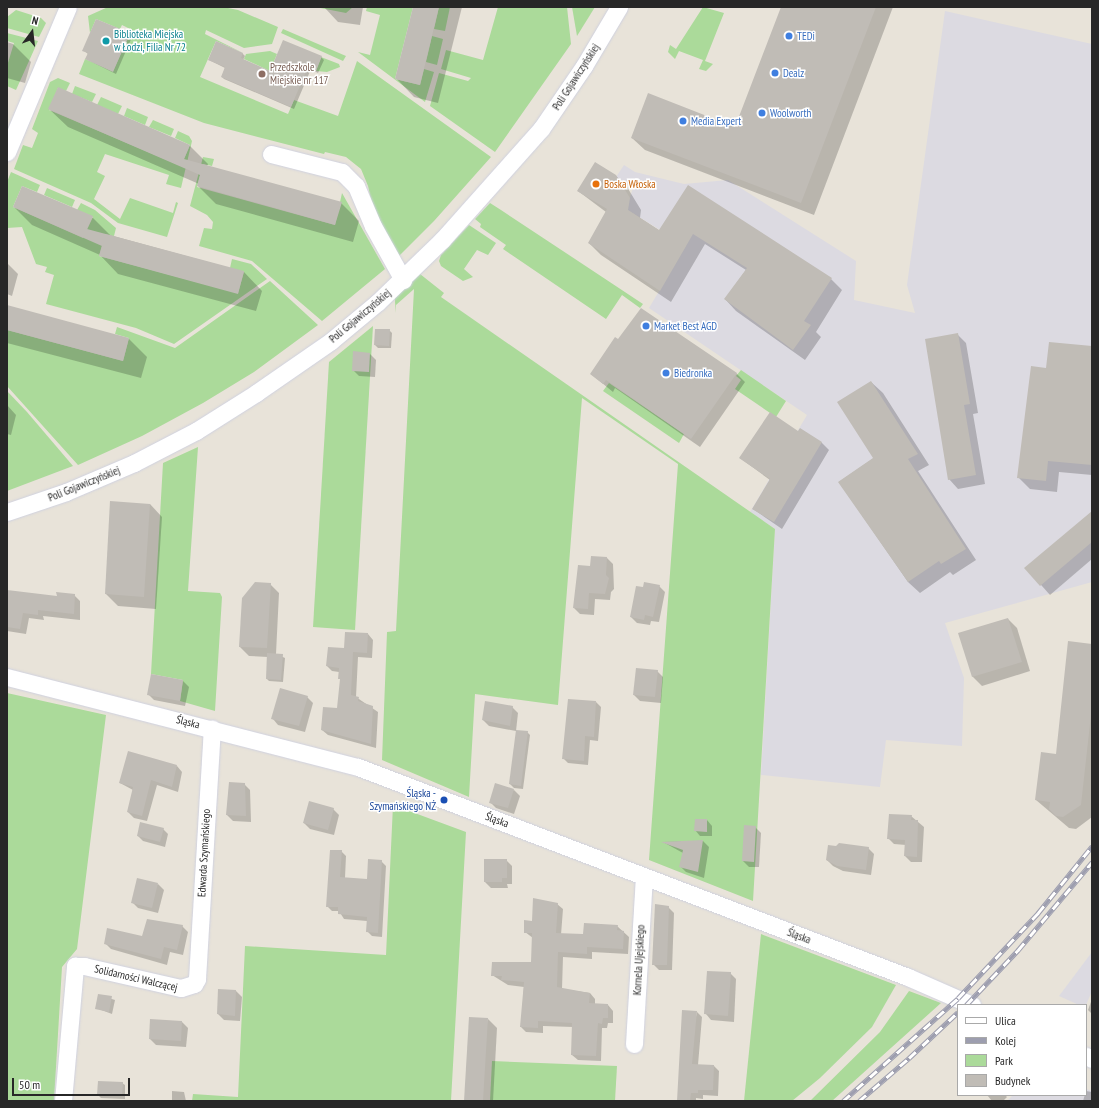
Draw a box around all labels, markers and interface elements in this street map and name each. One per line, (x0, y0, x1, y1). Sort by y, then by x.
north arrow (12, 12, 52, 52)
text: N (30, 13, 40, 28)
place label: Biblioteka Miejska w Łodzi, Filia Nr 72 (114, 28, 187, 54)
place label: TEDi (797, 29, 815, 43)
marker: TEDi (784, 31, 794, 41)
marker: Biblioteka Miejska w Łodzi, Filia Nr 72 (101, 36, 111, 46)
street label: Poli Gojawiczyńskiej (550, 41, 602, 113)
place label: Przedszkole Miejskie nr 117 (270, 61, 329, 87)
place label: Dealz (783, 66, 804, 80)
marker: Dealz (770, 68, 780, 78)
marker: Przedszkole Miejskie nr 117 (257, 69, 267, 79)
place label: Woolworth (770, 106, 811, 120)
marker: Woolworth (757, 108, 767, 118)
place label: Media Expert (691, 114, 741, 128)
marker: Media Expert (678, 116, 688, 126)
place label: Boska Włoska (604, 177, 656, 191)
marker: Boska Włoska (591, 179, 601, 189)
street label: Poli Gojawiczyńskiej (326, 286, 394, 346)
place label: Market Best AGD (654, 319, 717, 333)
marker: Market Best AGD (641, 321, 651, 331)
place label: Biedronka (674, 366, 712, 380)
marker: Biedronka (661, 368, 671, 378)
street label: Poli Gojawiczyńskiej (46, 464, 122, 504)
street label: Śląska (175, 713, 201, 731)
place label: Śląska - Szymańskiego NŻ (369, 787, 436, 813)
marker: Śląska - Szymańskiego NŻ (439, 795, 449, 805)
street label: Edwarda Szymańskiego (195, 809, 213, 897)
street label: Śląska (483, 810, 511, 830)
street label: Kornela Ujejskiego (631, 924, 647, 996)
street label: Śląska (785, 926, 813, 946)
street label: Solidarności Walczącej (93, 962, 179, 994)
legend (957, 1004, 1087, 1096)
text: Ulica (995, 1013, 1016, 1028)
text: Kolej (995, 1033, 1016, 1048)
text: Park (995, 1053, 1013, 1068)
scale bar (14, 1070, 132, 1096)
text: Budynek (995, 1073, 1030, 1088)
text: 50 m (19, 1077, 40, 1092)

